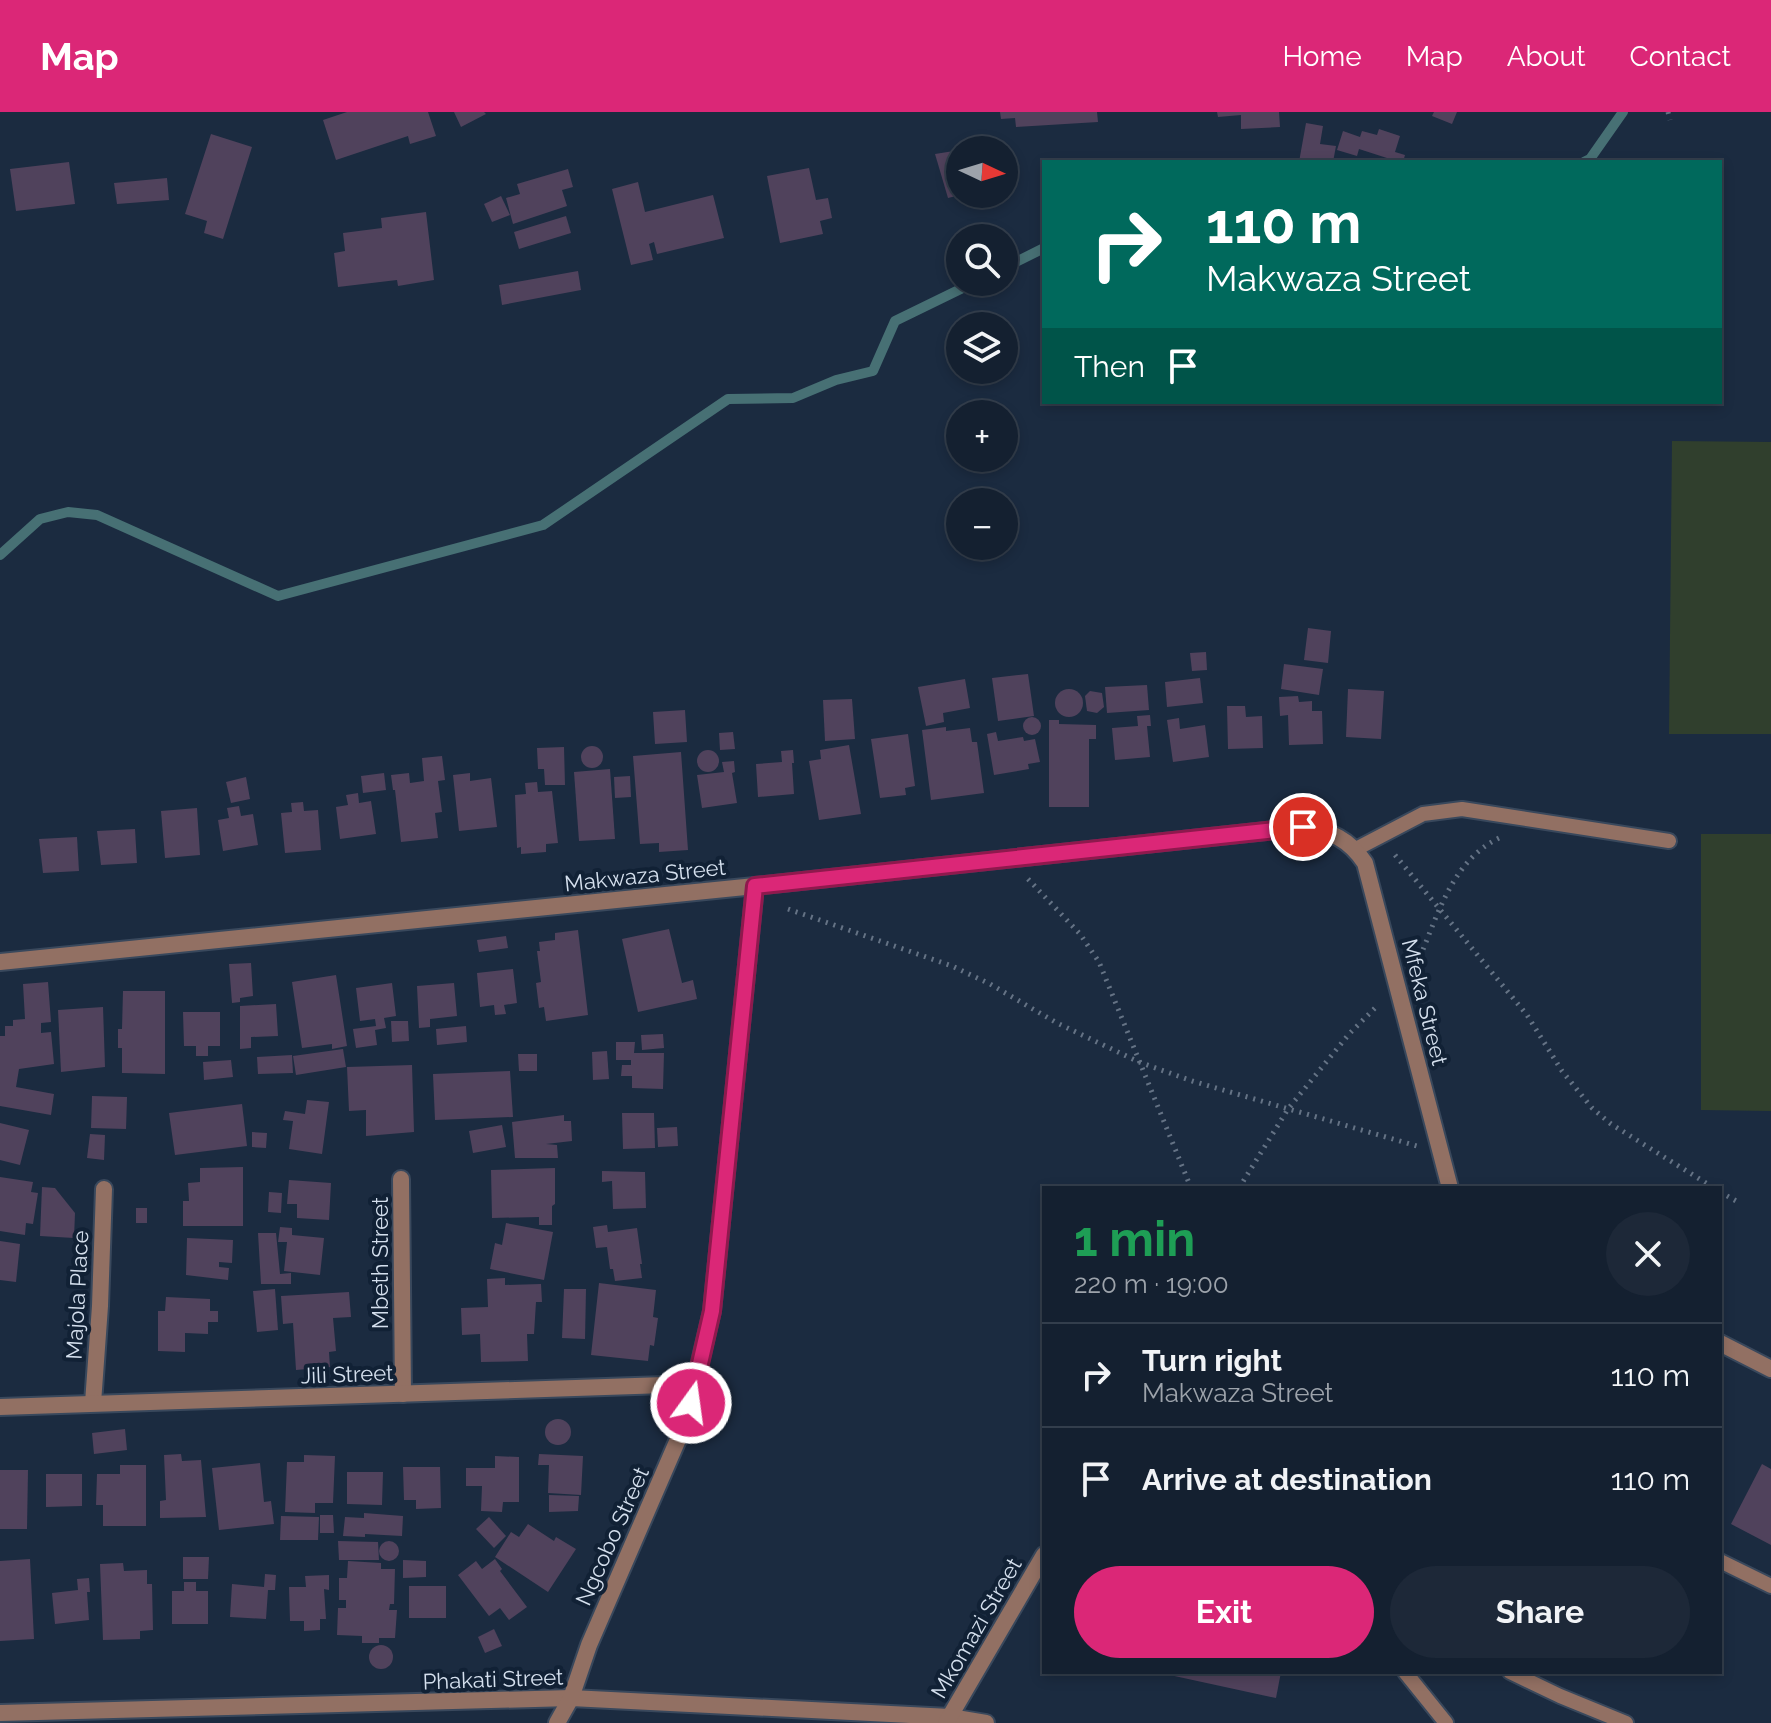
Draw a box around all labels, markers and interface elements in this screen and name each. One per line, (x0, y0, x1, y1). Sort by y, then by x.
text: Map (40, 34, 119, 79)
text: Home (1282, 40, 1362, 73)
text: Map (1406, 40, 1463, 73)
text: About (1507, 40, 1586, 73)
text: Contact (1630, 40, 1731, 73)
north arrow (946, 136, 1018, 208)
map controls (946, 136, 1018, 560)
text: 110 m (1206, 190, 1361, 256)
icon: right (1074, 192, 1178, 296)
button: search (946, 224, 1018, 296)
text: Makwaza Street (1206, 257, 1471, 299)
button: layers (946, 312, 1018, 384)
icon: arrive (1161, 344, 1205, 388)
text: Then (1074, 349, 1145, 384)
button: + (946, 400, 1018, 472)
button: − (946, 488, 1018, 560)
pin (1269, 793, 1337, 861)
icon: arrive (1281, 805, 1325, 849)
street label: Makwaza Street (563, 854, 727, 896)
street label: Mfeka Street (1397, 936, 1453, 1068)
street label: Mbeth Street (367, 1196, 393, 1329)
text: 1 min (1074, 1211, 1195, 1267)
button: close (1606, 1212, 1690, 1296)
street label: Majola Place (61, 1230, 93, 1360)
text: 220 m · 19:00 (1074, 1269, 1229, 1299)
text: Turn right (1142, 1343, 1282, 1378)
icon: right (1074, 1353, 1118, 1397)
text: 110 m (1611, 1358, 1690, 1393)
street label: Jili Street (300, 1359, 394, 1389)
position arrow (649, 1361, 733, 1445)
text: Makwaza Street (1142, 1378, 1333, 1408)
icon: arrive (1074, 1457, 1118, 1501)
street label: Ngcobo Street (570, 1462, 654, 1609)
text: Arrive at destination (1142, 1462, 1432, 1497)
text: 110 m (1611, 1462, 1690, 1497)
street label: Mkomazi Street (925, 1553, 1027, 1703)
button: Exit (1074, 1566, 1374, 1658)
button: Share (1390, 1566, 1690, 1658)
street label: Phakati Street (422, 1664, 564, 1694)

